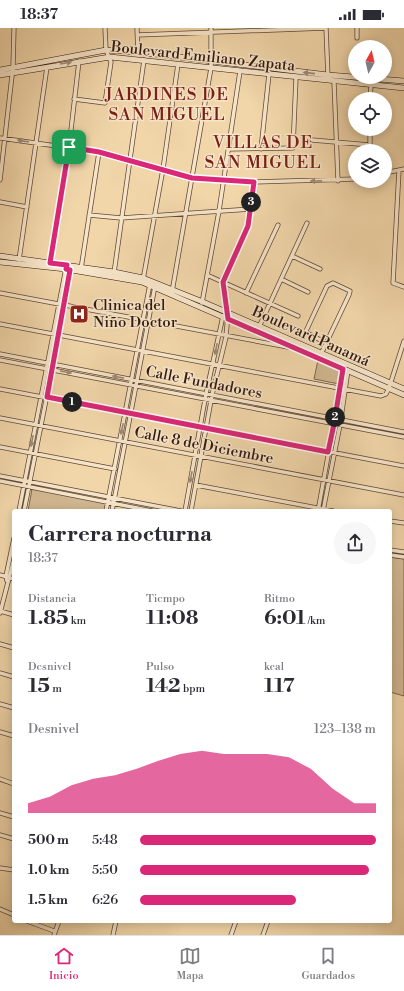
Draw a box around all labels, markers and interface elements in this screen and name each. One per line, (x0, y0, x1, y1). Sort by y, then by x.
text: 18:37 (20, 5, 58, 24)
street label: Boulevard Emiliano Zapata (109, 37, 296, 76)
north arrow (348, 40, 392, 84)
map controls (348, 40, 392, 188)
one-way arrow (60, 60, 72, 66)
one-way arrow (303, 70, 315, 76)
district label: JARDINES DE SAN MIGUEL (104, 84, 229, 126)
button: locate (348, 92, 392, 136)
pin (52, 130, 86, 164)
district label: VILLAS DE SAN MIGUEL (205, 132, 321, 174)
icon: arrive (58, 136, 80, 158)
one-way arrow (17, 138, 29, 144)
button: layers (348, 144, 392, 188)
one-way arrow (309, 178, 322, 184)
pin: 3 (241, 192, 261, 212)
text: 3 (248, 195, 254, 209)
place label: Clinica del Niño Doctor (93, 296, 178, 332)
street label: Boulevard Panamá (248, 302, 373, 371)
hospital icon: Clinica del Niño Doctor (68, 303, 90, 325)
one-way arrow (213, 343, 219, 355)
street label: Calle Fundadores (144, 362, 264, 403)
one-way arrow (60, 370, 72, 376)
one-way arrow (112, 374, 124, 380)
pin: 1 (62, 392, 82, 412)
text: 1 (69, 395, 75, 409)
pin: 2 (325, 407, 345, 427)
text: 2 (332, 410, 338, 424)
one-way arrow (119, 423, 125, 435)
street label: Calle 8 de Diciembre (133, 423, 275, 468)
one-way arrow (29, 435, 35, 447)
one-way arrow (188, 471, 194, 483)
text: Carrera nocturna (28, 521, 212, 548)
button: share (334, 522, 376, 564)
text: 18:37 (28, 550, 58, 566)
text: Distancia (28, 592, 76, 606)
text: Tiempo (146, 592, 185, 606)
text: Ritmo (264, 592, 295, 606)
text: 1.85 (28, 606, 68, 631)
text: 11:08 (146, 606, 199, 631)
text: 6:01 (264, 606, 306, 631)
text: km (68, 614, 86, 628)
text: /km (306, 614, 325, 628)
text: Desnivel (28, 660, 71, 674)
text: Pulso (146, 660, 174, 674)
text: kcal (264, 660, 284, 674)
text: 15 (28, 674, 50, 699)
text: 142 (146, 674, 181, 699)
text: 117 (264, 674, 295, 699)
text: m (50, 682, 62, 696)
text: bpm (181, 682, 205, 696)
text: Desnivel (28, 721, 79, 737)
text: 123–138 m (314, 721, 376, 737)
text: 500 m (28, 832, 69, 848)
text: 5:48 (92, 832, 118, 848)
text: 1.0 km (28, 862, 69, 878)
text: 5:50 (92, 862, 118, 878)
text: 1.5 km (28, 892, 68, 908)
text: 6:26 (92, 892, 118, 908)
tab: Inicio (49, 945, 79, 983)
tab: Mapa (176, 945, 204, 983)
tab: Guardados (301, 945, 355, 983)

